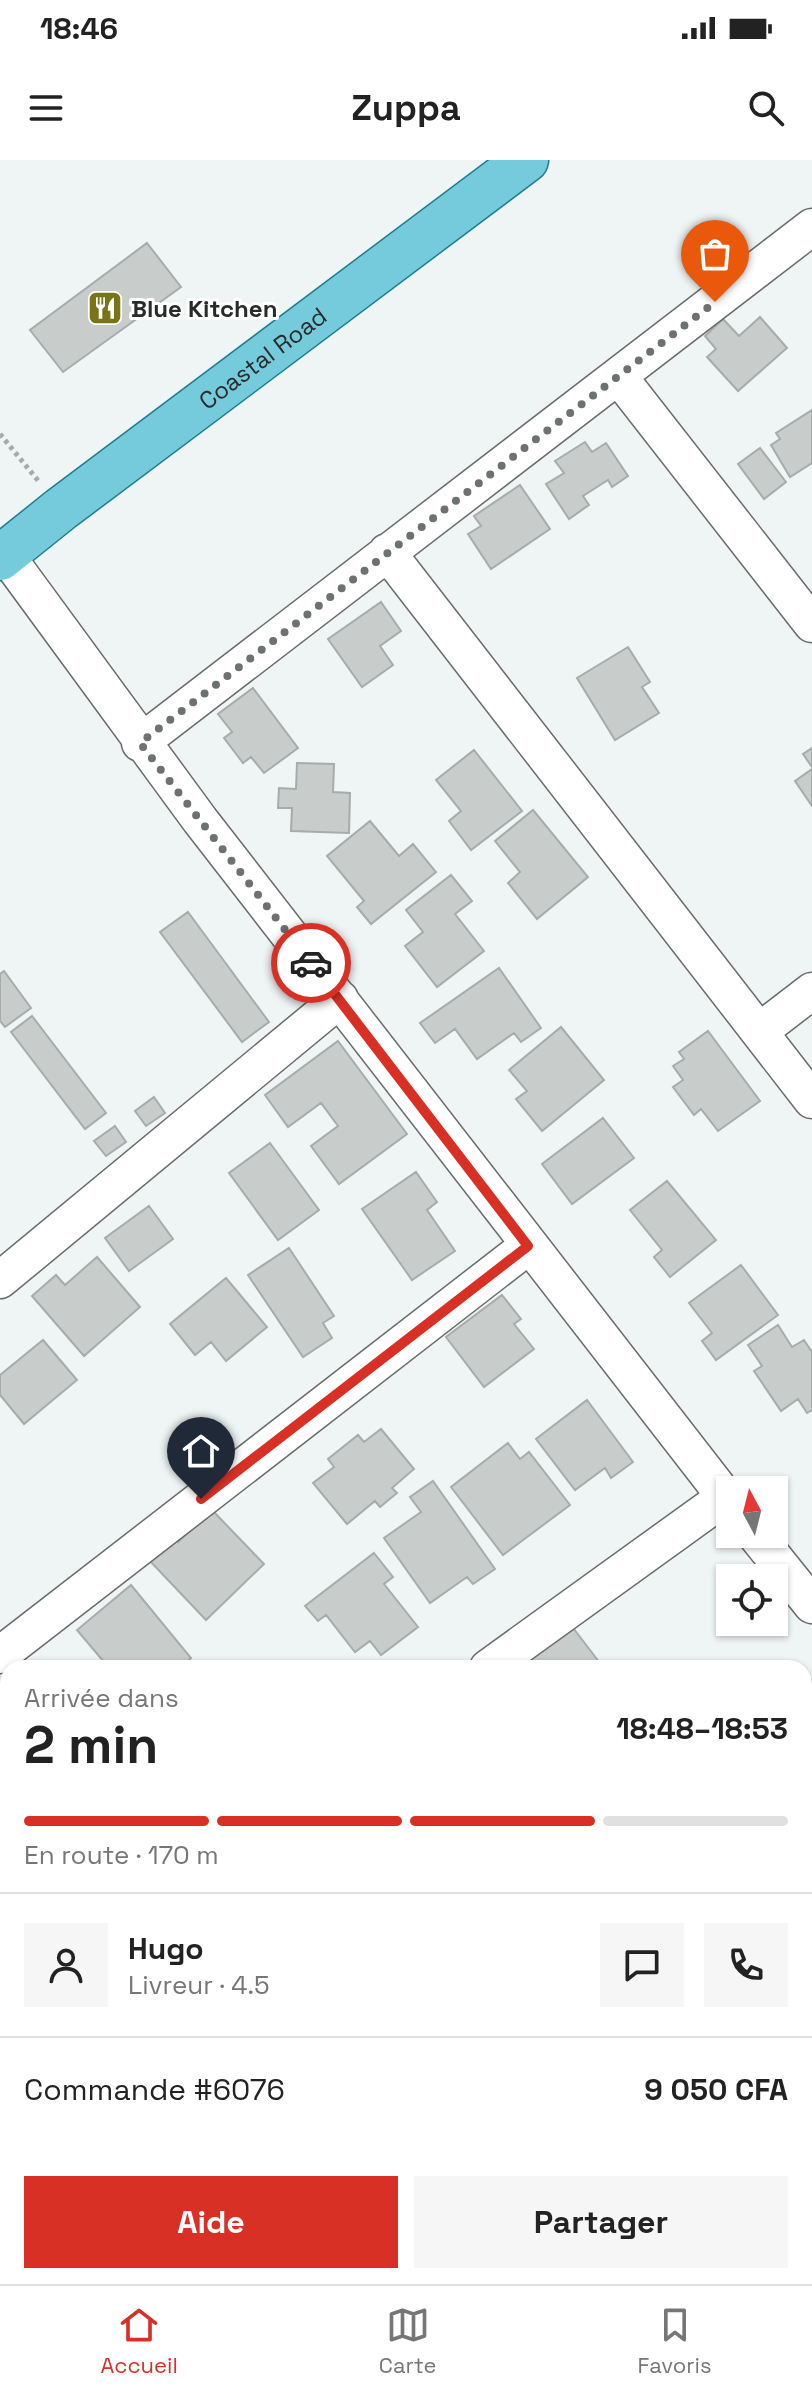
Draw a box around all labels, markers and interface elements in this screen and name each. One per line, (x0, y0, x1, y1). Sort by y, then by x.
text: 18:46 (40, 9, 118, 48)
text: Zuppa (351, 85, 461, 131)
icon: menu (24, 86, 68, 130)
icon: search (744, 86, 788, 130)
pin (681, 220, 749, 302)
icon: bag (693, 232, 737, 276)
restaurant icon: Blue Kitchen (86, 289, 124, 327)
place label: Blue Kitchen (131, 293, 277, 324)
street label: Coastal Road (192, 300, 333, 416)
courier (271, 923, 351, 1003)
icon: car (289, 941, 333, 985)
pin (167, 1417, 235, 1499)
icon: home (179, 1429, 223, 1473)
north arrow (716, 1476, 788, 1548)
map controls (716, 1476, 788, 1636)
button: locate (716, 1564, 788, 1636)
text: Arrivée dans (24, 1681, 179, 1715)
text: 18:48–18:53 (616, 1709, 788, 1748)
text: 2 min (24, 1712, 158, 1778)
text: En route · 170 m (24, 1838, 219, 1872)
button: person (24, 1923, 108, 2007)
button: chat (600, 1923, 684, 2007)
button: phone (704, 1923, 788, 2007)
text: Hugo (128, 1929, 204, 1968)
text: Livreur · 4.5 (128, 1968, 270, 2002)
text: Commande #6076 (24, 2070, 285, 2109)
text: 9 050 CFA (644, 2070, 788, 2109)
button: Aide (24, 2176, 398, 2268)
button: Partager (414, 2176, 788, 2268)
tab: Accueil (100, 2303, 178, 2379)
tab: Carte (379, 2303, 437, 2379)
tab: Favoris (637, 2303, 712, 2379)

